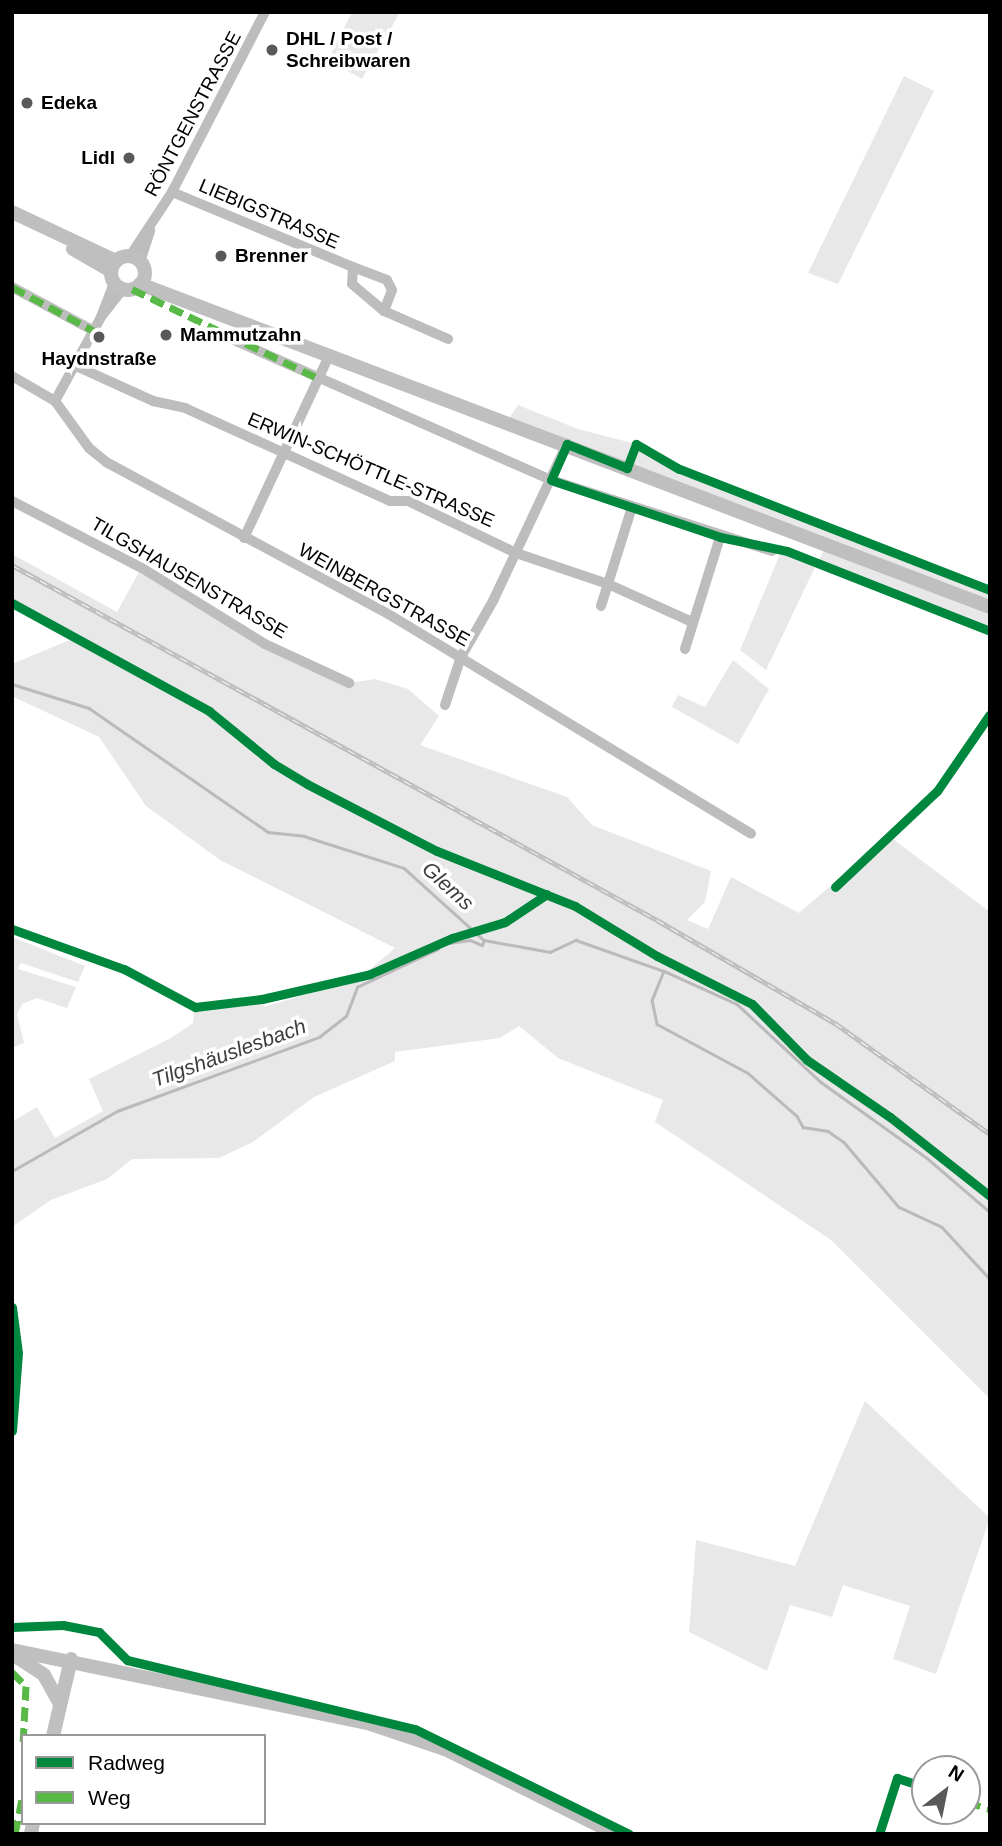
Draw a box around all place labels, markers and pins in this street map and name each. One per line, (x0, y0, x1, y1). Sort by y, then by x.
place label: DHL / Post / Schreibwaren (286, 28, 411, 72)
marker: DHL / Post / Schreibwaren (264, 42, 280, 58)
place label: Edeka (41, 92, 97, 114)
marker: Edeka (19, 95, 35, 111)
place label: Lidl (81, 147, 115, 169)
marker: Lidl (121, 150, 137, 166)
place label: Brenner (235, 245, 308, 267)
marker: Brenner (213, 248, 229, 264)
place label: Mammutzahn (180, 324, 301, 346)
marker: Mammutzahn (158, 327, 174, 343)
marker: Haydnstraße (91, 329, 107, 345)
place label: Haydnstraße (41, 348, 157, 370)

